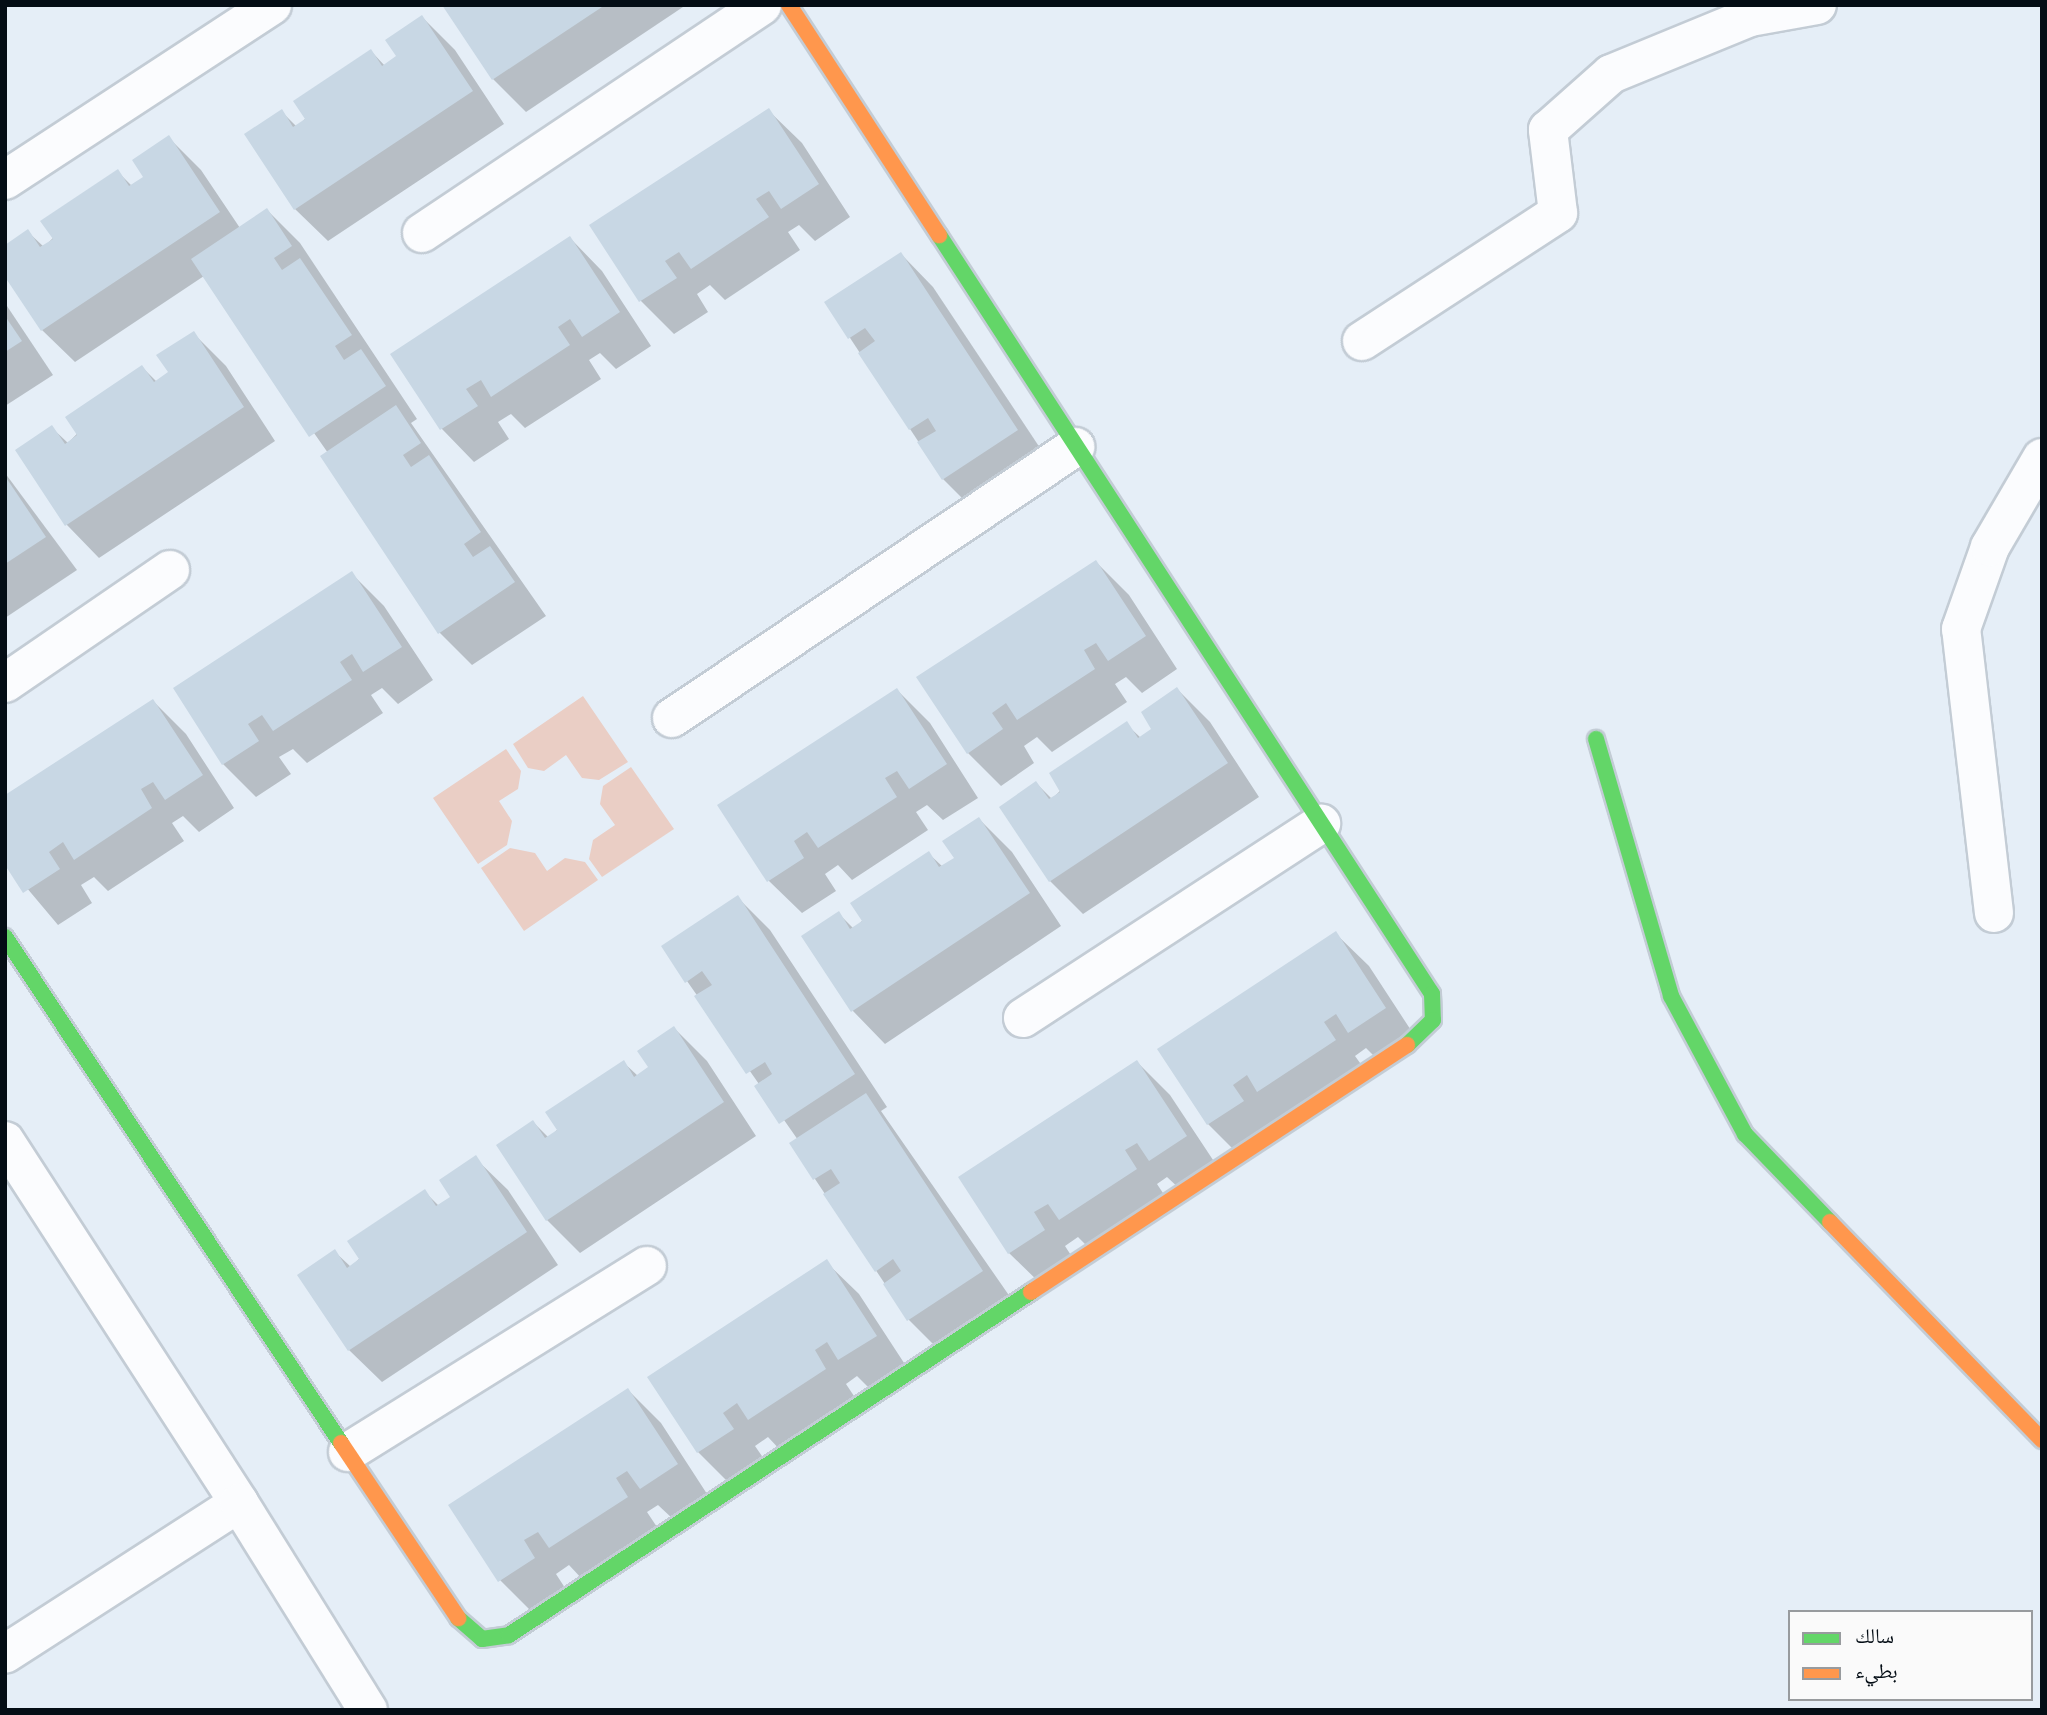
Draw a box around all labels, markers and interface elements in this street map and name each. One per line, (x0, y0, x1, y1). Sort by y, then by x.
legend (1788, 1610, 2033, 1701)
text: سالك (1855, 1622, 1894, 1650)
text: بطيء (1855, 1657, 1898, 1685)

